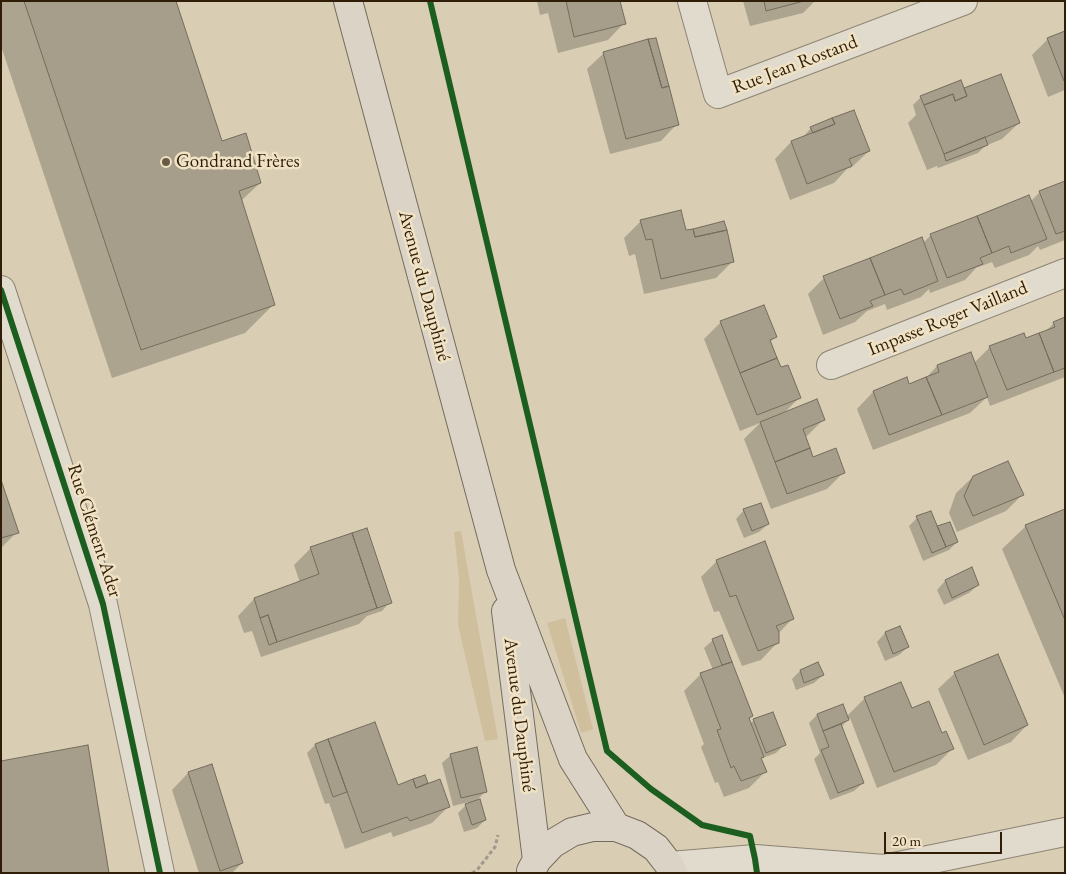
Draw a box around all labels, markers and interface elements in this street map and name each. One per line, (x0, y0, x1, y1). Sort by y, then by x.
street label: Rue Jean Rostand (729, 31, 861, 99)
place label: Gondrand Frères (176, 151, 300, 173)
marker: Gondrand Frères (160, 156, 172, 168)
street label: Avenue du Dauphiné (393, 208, 455, 364)
street label: Impasse Roger Vailland (865, 277, 1031, 361)
street label: Rue Clément Ader (62, 462, 126, 600)
street label: Avenue du Dauphiné (498, 637, 540, 793)
scale bar (886, 822, 1004, 854)
text: 20 m (892, 831, 921, 850)

